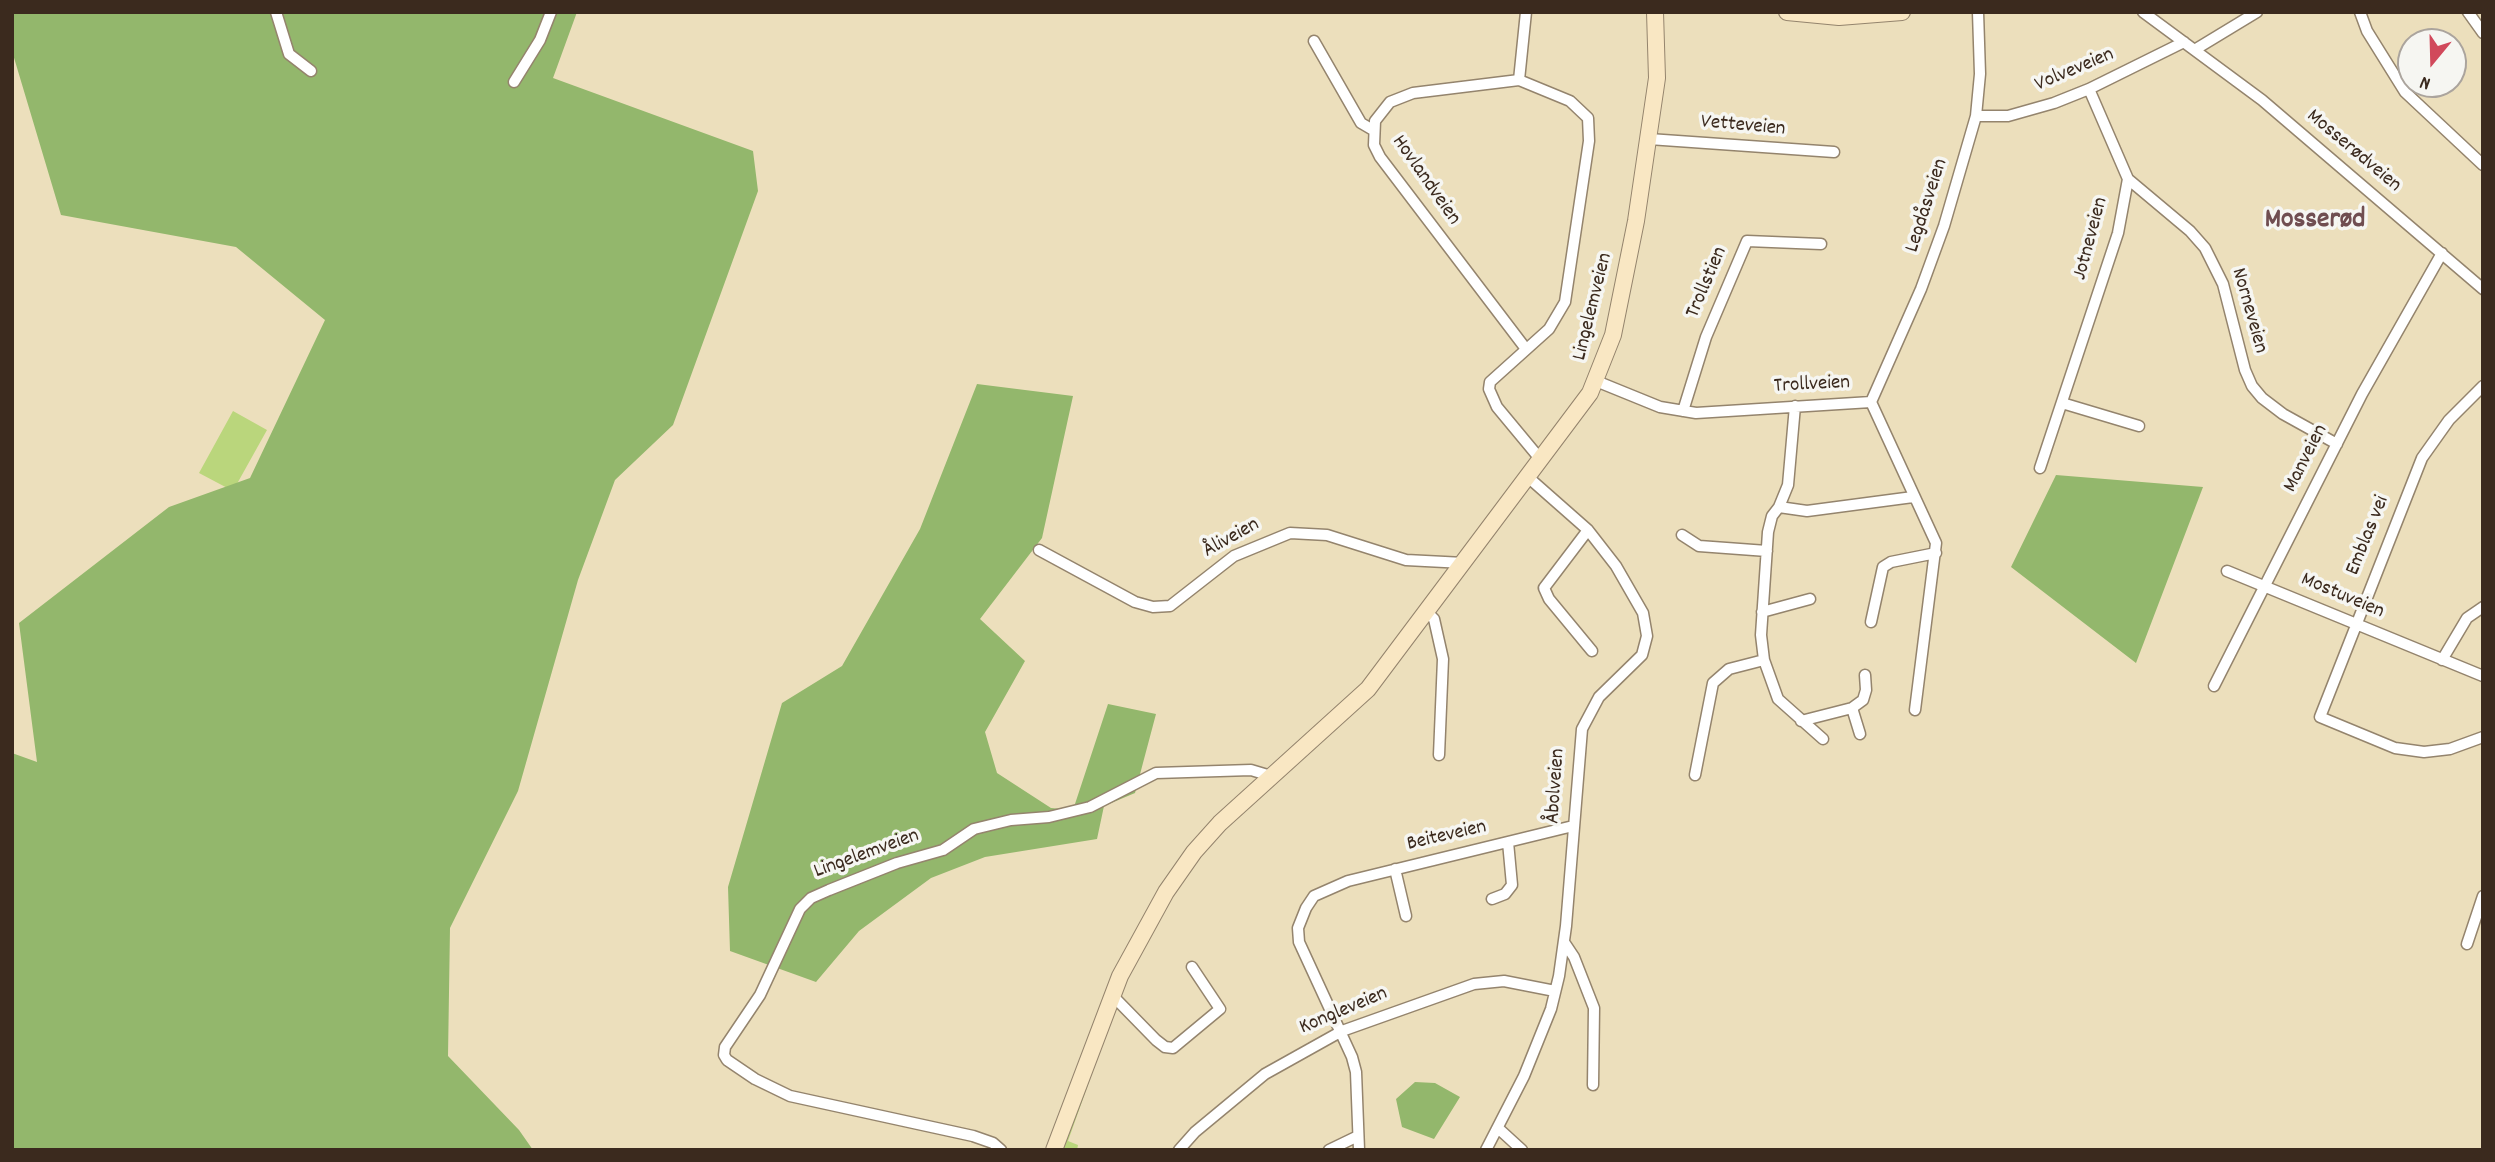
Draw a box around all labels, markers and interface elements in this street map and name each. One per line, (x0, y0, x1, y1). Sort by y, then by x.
north arrow (2397, 28, 2467, 98)
street label: Volveveien (2032, 43, 2118, 99)
text: N (2417, 67, 2434, 96)
street label: Mosserødveien (2300, 105, 2406, 199)
street label: Vetteveien (1700, 111, 1786, 143)
street label: Hovlandveien (1385, 131, 1465, 231)
street label: Legdåsveien (1901, 156, 1955, 256)
street label: Jotneveien (2069, 195, 2115, 283)
district label: Mosserød (2265, 205, 2365, 239)
street label: Trollstien (1682, 244, 1734, 322)
street label: Lingelemveien (1568, 251, 1620, 363)
street label: Norneveien (2224, 266, 2272, 356)
street label: Trollveien (1773, 371, 1851, 401)
street label: Manveien (2279, 421, 2335, 497)
street label: Emblas vei (2342, 493, 2396, 579)
street label: Åliveien (1199, 513, 1265, 565)
street label: Mostuveien (2297, 568, 2387, 626)
street label: Åbolveien (1542, 748, 1572, 824)
street label: Beiteveien (1405, 816, 1489, 858)
street label: Lingelemveien (811, 824, 923, 886)
street label: Kongleveien (1296, 982, 1392, 1042)

